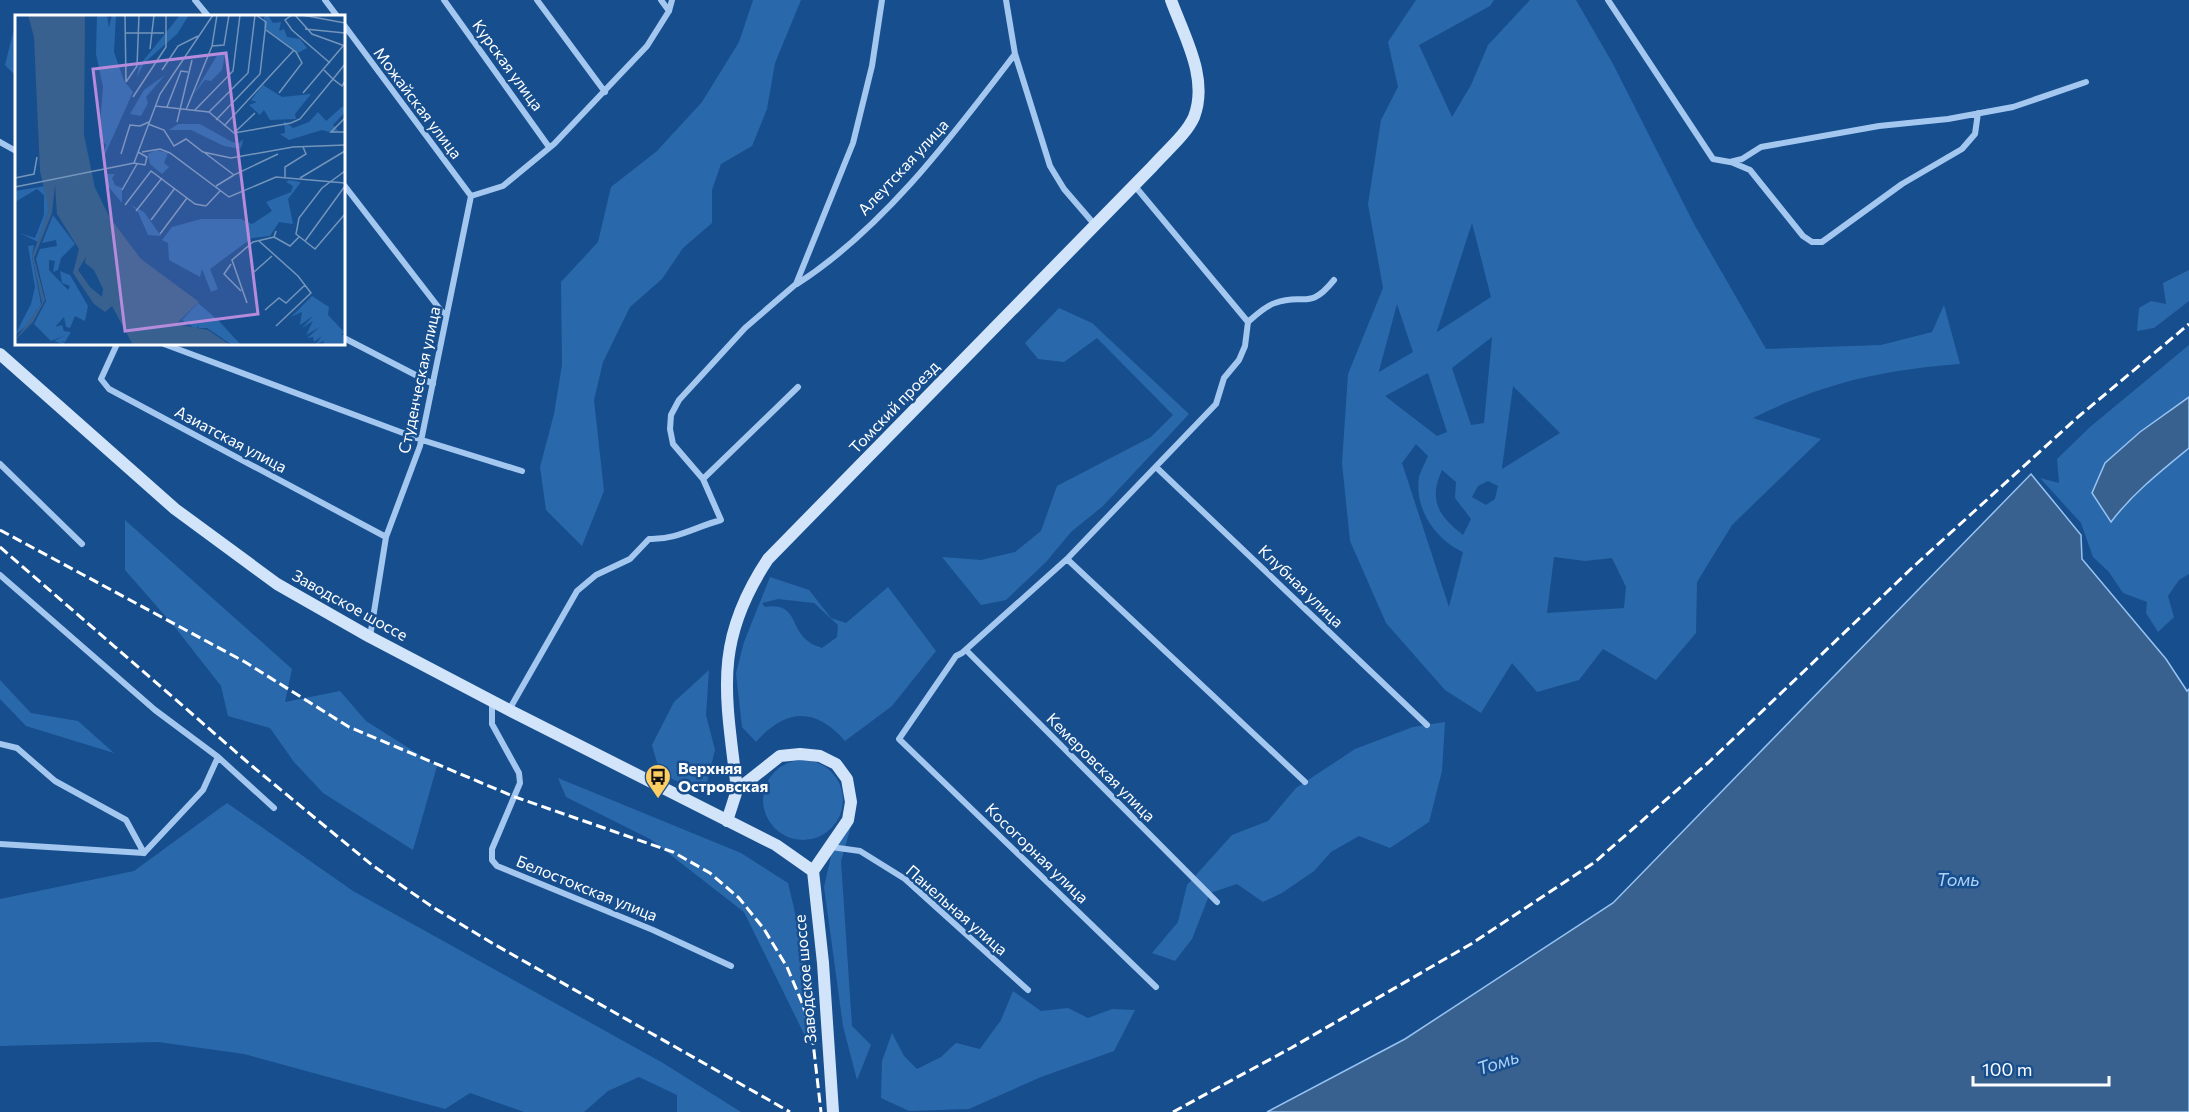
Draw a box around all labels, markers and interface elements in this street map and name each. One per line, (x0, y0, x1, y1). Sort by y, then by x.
inset map (15, 15, 345, 345)
street label: Курская улица (469, 15, 548, 114)
street label: Можайская улица (370, 43, 467, 162)
street label: Алеутская улица (853, 115, 952, 219)
street label: Студенческая улица (394, 305, 443, 455)
street label: Томский проезд (845, 356, 943, 457)
street label: Азиатская улица (172, 401, 290, 476)
street label: Клубная улица (1255, 540, 1348, 631)
street label: Заводское шоссе (289, 565, 411, 644)
street label: Кемеровская улица (1043, 708, 1160, 825)
place label: Верхняя Островская (678, 758, 768, 795)
bus stop icon: Верхняя Островская (643, 762, 673, 800)
street label: Косогорная улица (982, 799, 1093, 907)
street label: Белостокская улица (514, 851, 660, 925)
street label: Панельная улица (903, 860, 1012, 959)
water label: Томь (1937, 868, 1979, 890)
street label: Заводское шоссе (789, 914, 820, 1044)
water label: Томь (1474, 1045, 1522, 1079)
scale bar (1973, 1049, 2110, 1087)
text: 100 m (1982, 1058, 2032, 1080)

